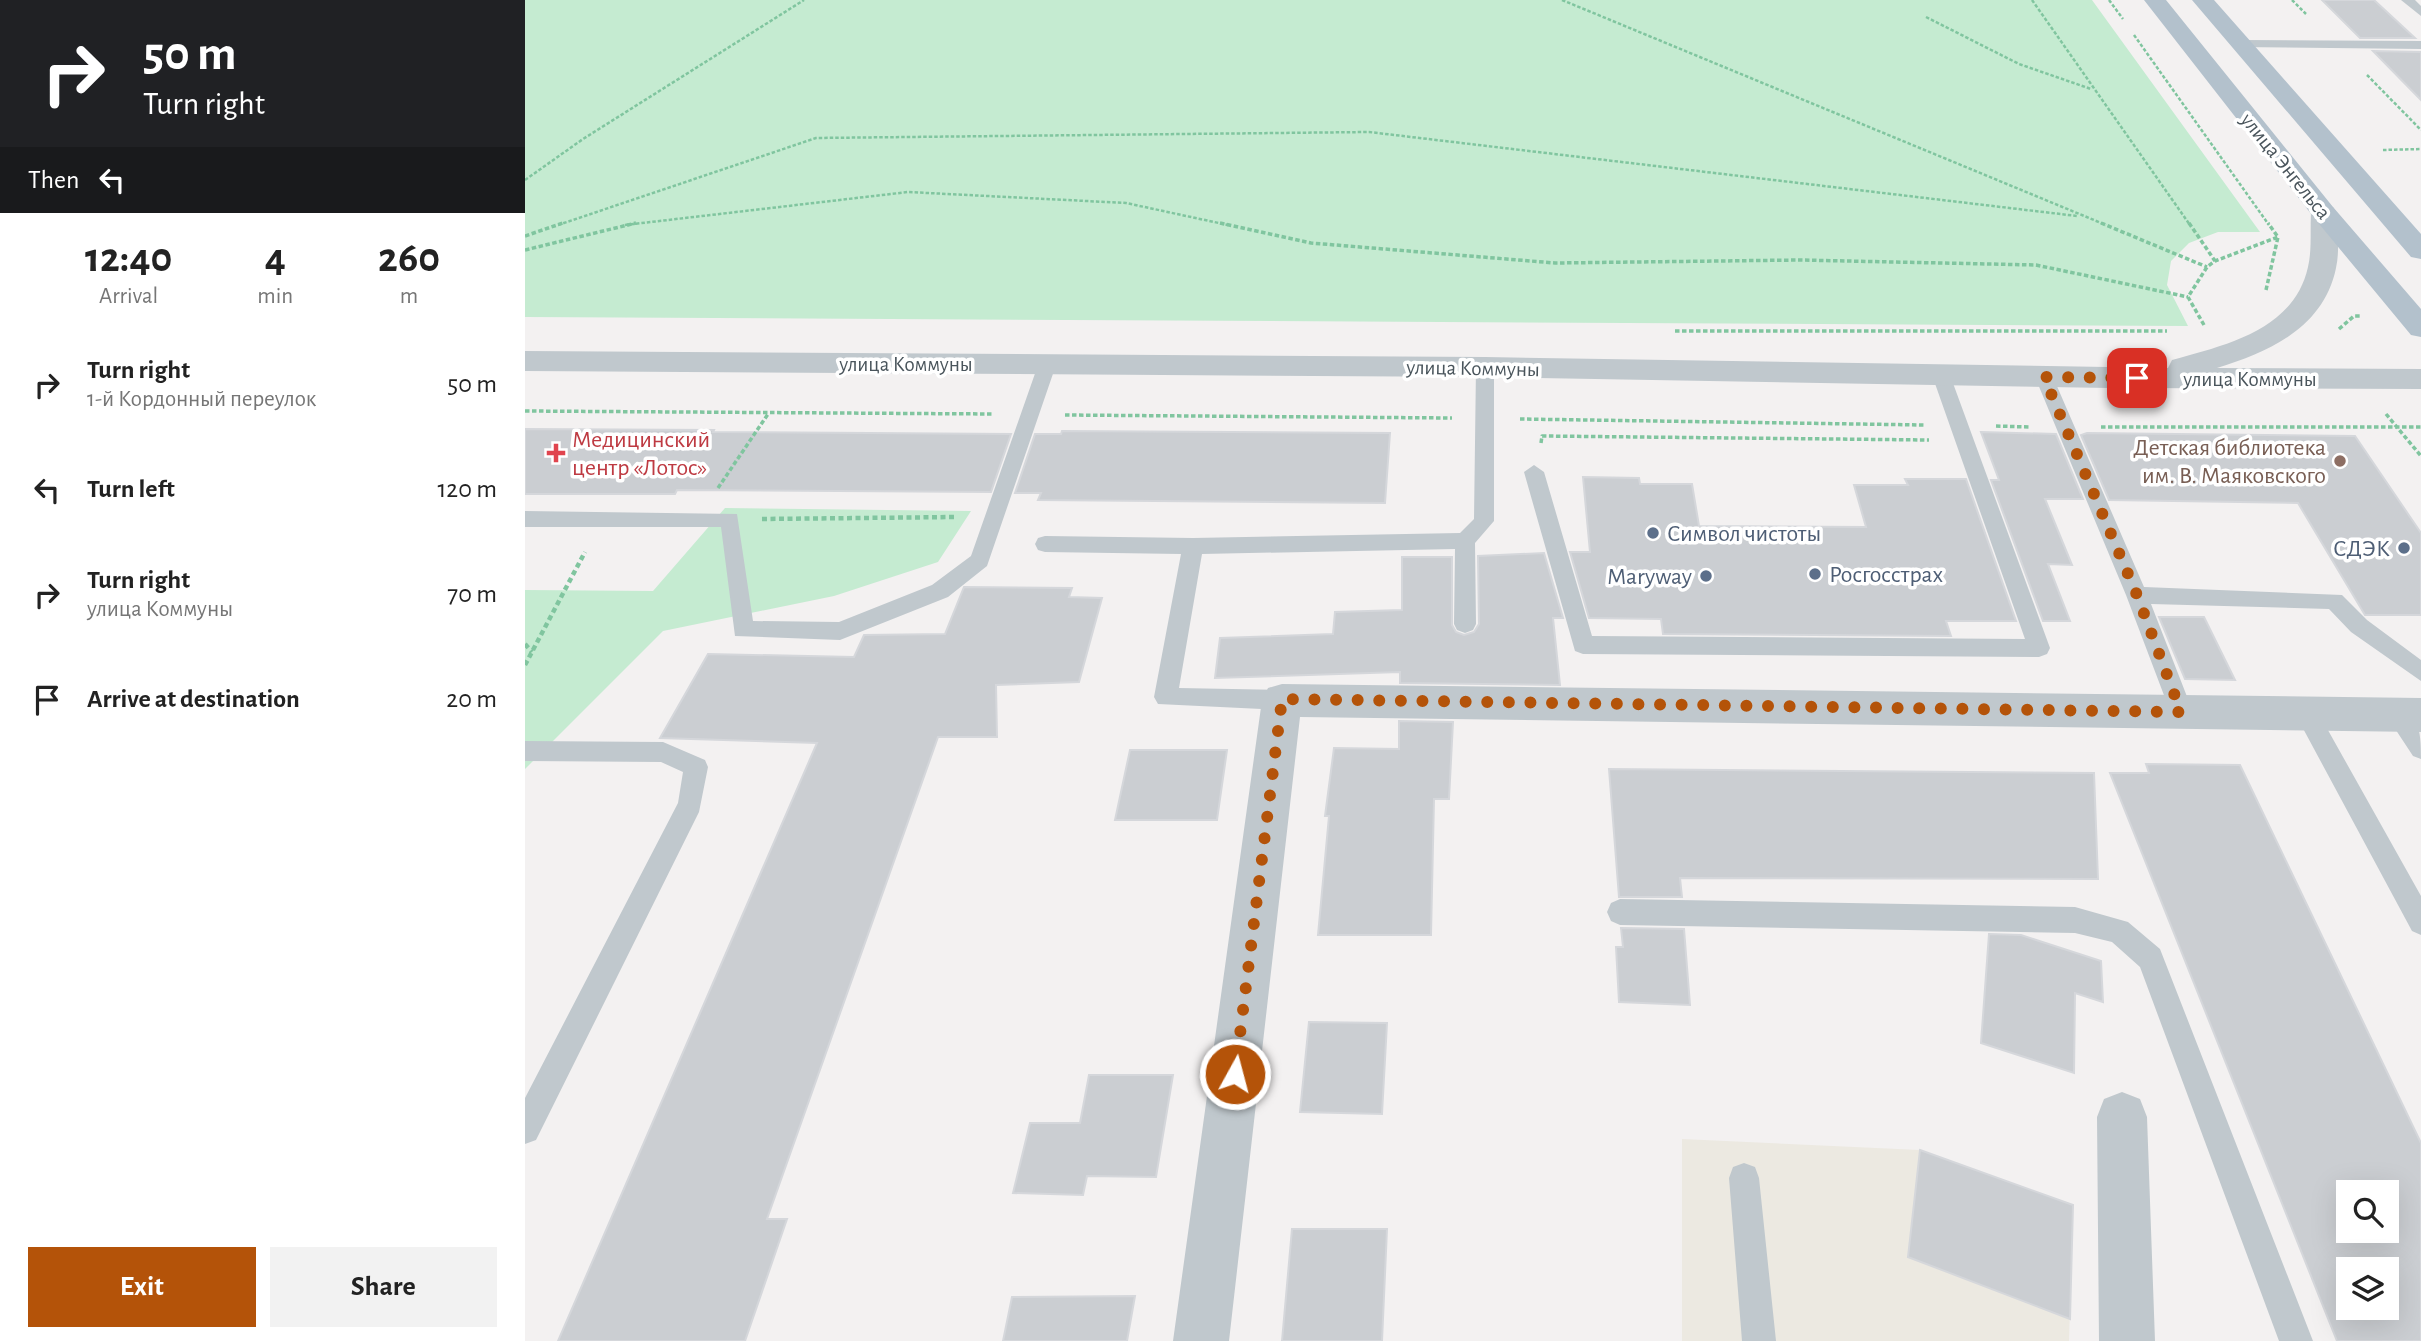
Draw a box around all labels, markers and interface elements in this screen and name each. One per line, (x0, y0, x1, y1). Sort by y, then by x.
icon: right (28, 28, 119, 119)
text: 50 m (143, 30, 237, 79)
text: Turn right (143, 88, 265, 120)
street label: улица Энгельса (2236, 109, 2335, 224)
icon: left (93, 161, 131, 199)
text: Then (28, 167, 79, 193)
text: 12:40 (85, 237, 172, 279)
text: 4 (265, 237, 286, 279)
text: 260 (378, 237, 440, 279)
text: Arrival (99, 285, 158, 308)
text: min (257, 285, 293, 308)
text: m (400, 285, 418, 308)
pin (2107, 348, 2167, 408)
street label: улица Коммуны (838, 354, 973, 375)
text: Turn right (87, 357, 190, 383)
street label: улица Коммуны (1405, 357, 1540, 380)
icon: arrive (2118, 359, 2156, 397)
icon: right (28, 366, 66, 404)
street label: улица Коммуны (2182, 369, 2317, 390)
text: 50 m (447, 371, 497, 397)
text: 1-й Кордонный переулок (87, 388, 316, 411)
place label: Медицинский центр «Лотос» (572, 428, 710, 480)
place label: Детская библиотека им. В. Маяковского (2133, 436, 2326, 488)
marker: Медицинский центр «Лотос» (546, 443, 566, 463)
marker: Детская библиотека им. В. Маяковского (2332, 453, 2348, 469)
icon: left (28, 471, 66, 509)
text: Turn left (87, 476, 175, 502)
text: 120 m (437, 476, 497, 502)
place label: Символ чистоты (1667, 522, 1821, 546)
marker: Символ чистоты (1645, 525, 1661, 541)
place label: СДЭК (2333, 537, 2390, 561)
marker: СДЭК (2396, 540, 2412, 556)
place label: Росгосстрах (1829, 563, 1944, 587)
place label: Maryway (1607, 565, 1692, 589)
marker: Росгосстрах (1807, 566, 1823, 582)
text: Turn right (87, 567, 190, 593)
marker: Maryway (1698, 568, 1714, 584)
icon: right (28, 576, 66, 614)
text: 70 m (447, 581, 497, 607)
text: улица Коммуны (87, 598, 233, 621)
icon: arrive (28, 681, 66, 719)
text: Arrive at destination (87, 686, 300, 712)
text: 20 m (446, 686, 497, 712)
position arrow (1198, 1037, 1272, 1111)
map controls (2336, 1180, 2399, 1320)
button: search (2336, 1180, 2399, 1243)
button: Exit (28, 1247, 256, 1327)
button: Share (270, 1247, 497, 1327)
button: layers (2336, 1257, 2399, 1320)

